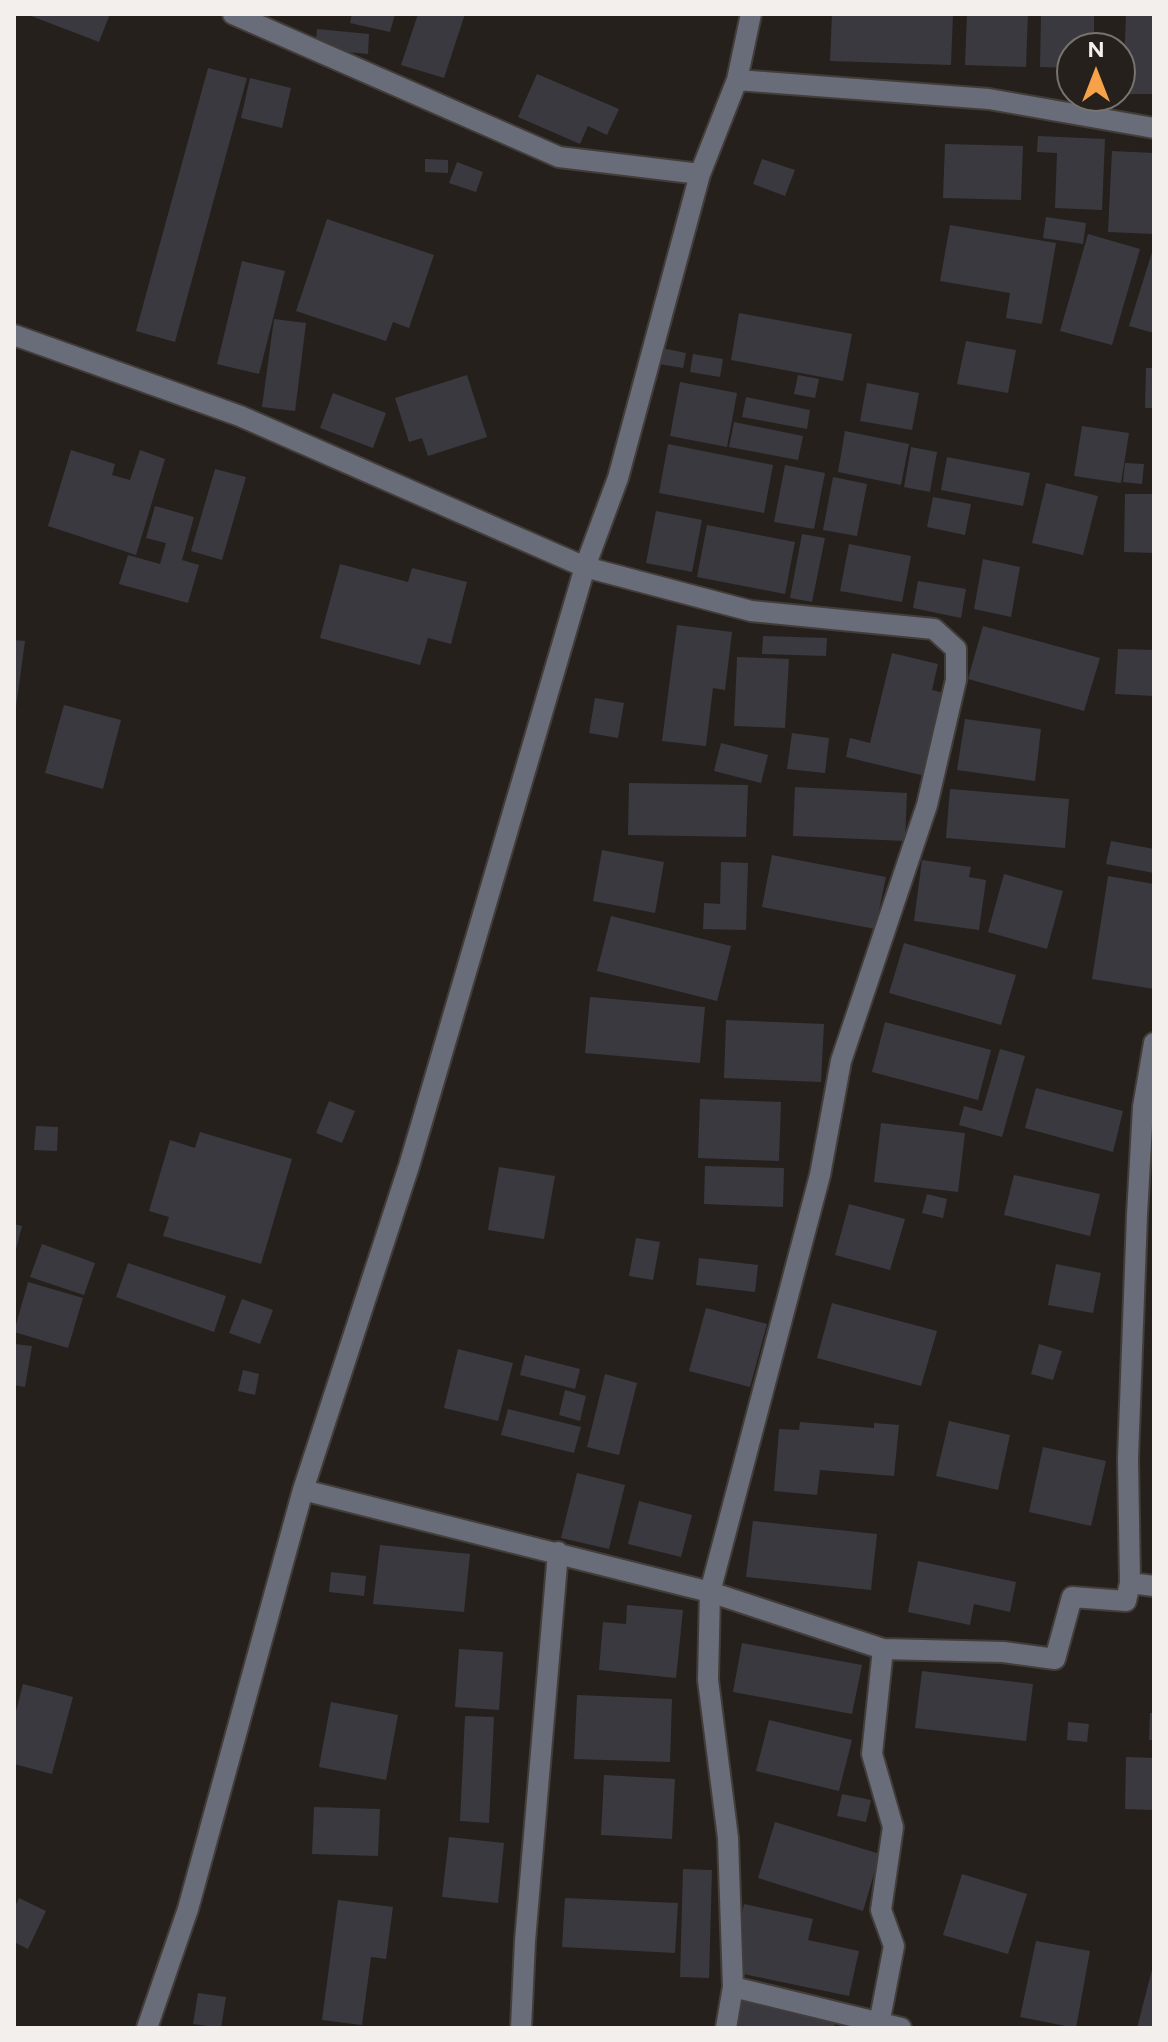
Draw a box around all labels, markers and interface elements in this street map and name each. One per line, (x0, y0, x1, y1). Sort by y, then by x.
north arrow (1056, 32, 1136, 112)
text: N (1087, 36, 1105, 63)

